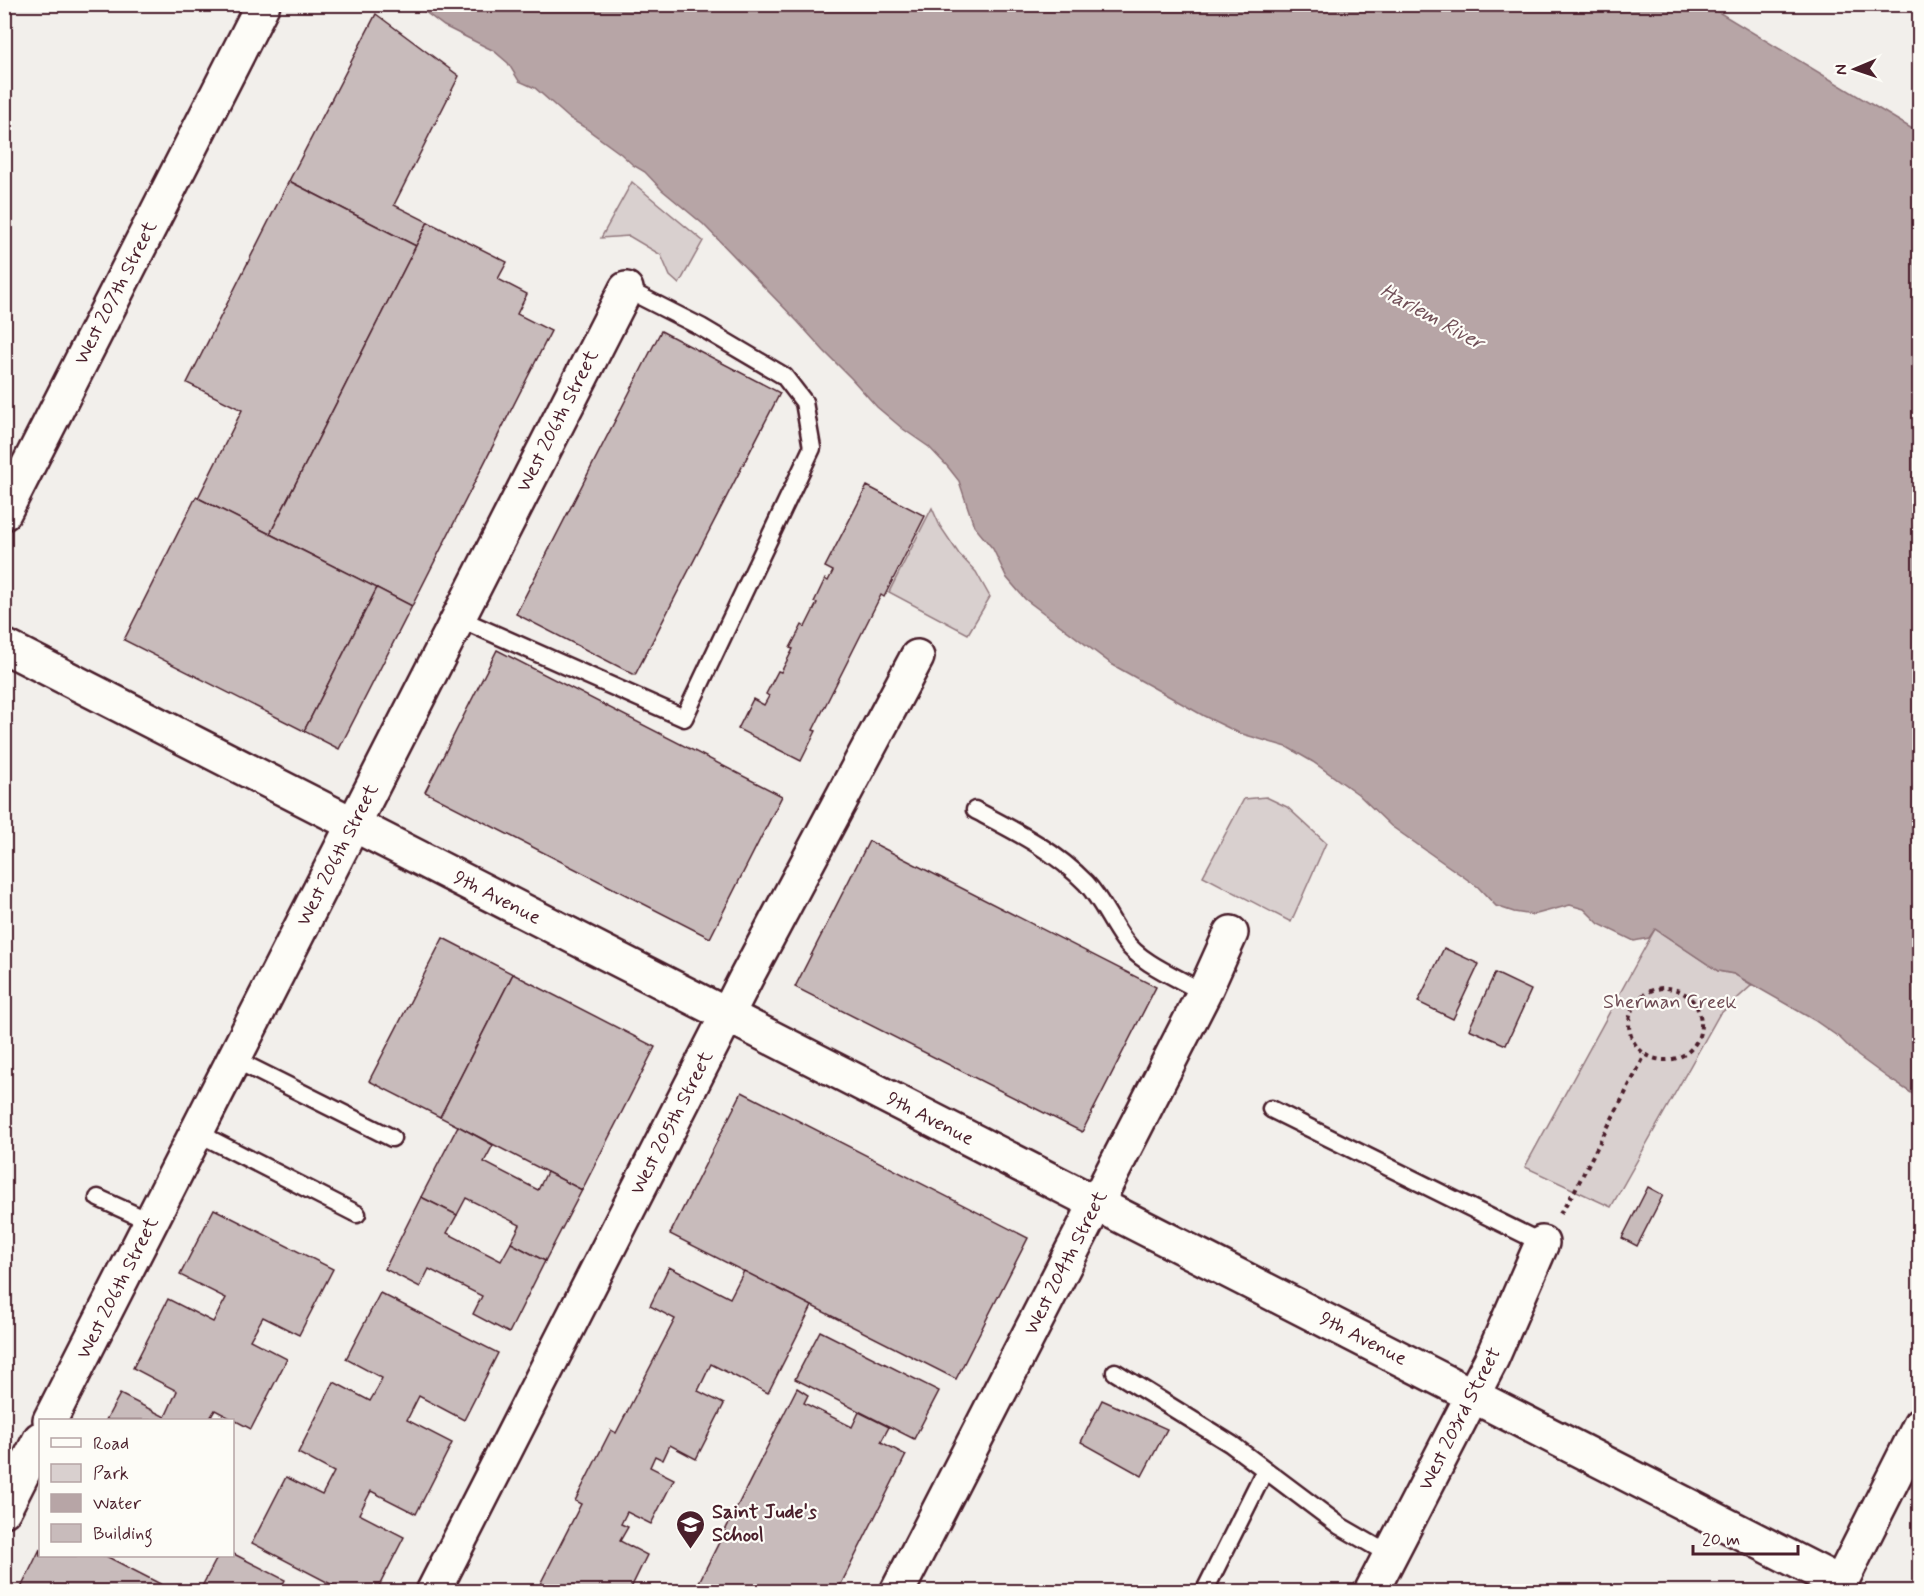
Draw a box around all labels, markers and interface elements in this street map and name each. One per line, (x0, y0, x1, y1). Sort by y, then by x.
north arrow (1825, 39, 1885, 99)
text: N (1831, 64, 1852, 75)
street label: West 207th Street (68, 216, 164, 370)
water label: Harlem River (1375, 277, 1491, 358)
street label: West 206th Street (510, 345, 606, 497)
street label: West 206th Street (290, 779, 386, 931)
street label: 9th Avenue (449, 864, 545, 932)
park label: Sherman Creek (1603, 989, 1737, 1016)
street label: West 205th Street (624, 1046, 720, 1200)
street label: 9th Avenue (882, 1085, 978, 1153)
street label: West 204th Street (1018, 1186, 1114, 1340)
street label: West 206th Street (70, 1212, 166, 1364)
street label: 9th Avenue (1315, 1305, 1411, 1373)
street label: West 203rd Street (1412, 1343, 1508, 1495)
legend (39, 1419, 234, 1557)
text: Road (93, 1432, 129, 1456)
text: Park (93, 1462, 129, 1486)
text: Water (93, 1492, 142, 1516)
place label: Saint Jude's School (712, 1499, 817, 1549)
school or university icon: Saint Jude's School (675, 1508, 707, 1550)
scale bar (1693, 1518, 1798, 1556)
text: Building (93, 1522, 153, 1548)
text: 20 m (1702, 1528, 1740, 1552)

